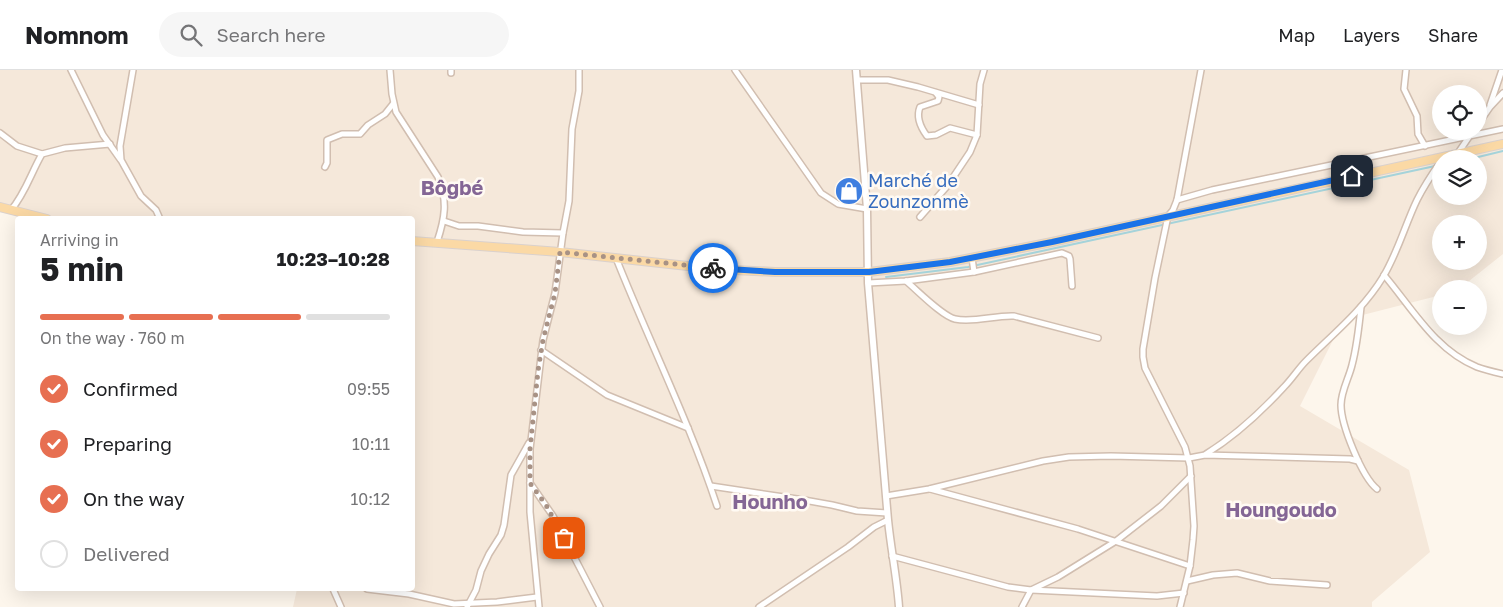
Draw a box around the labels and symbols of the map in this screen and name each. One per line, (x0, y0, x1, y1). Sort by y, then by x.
pin (1331, 155, 1373, 197)
place label: Marché de Zounzonmè (868, 169, 969, 212)
district label: Bôgbé (421, 175, 483, 199)
shop icon: Marché de Zounzonmè (834, 176, 864, 206)
courier (688, 243, 738, 293)
district label: Hounho (732, 489, 808, 513)
district label: Houngoudo (1225, 497, 1337, 521)
pin (543, 517, 585, 559)

